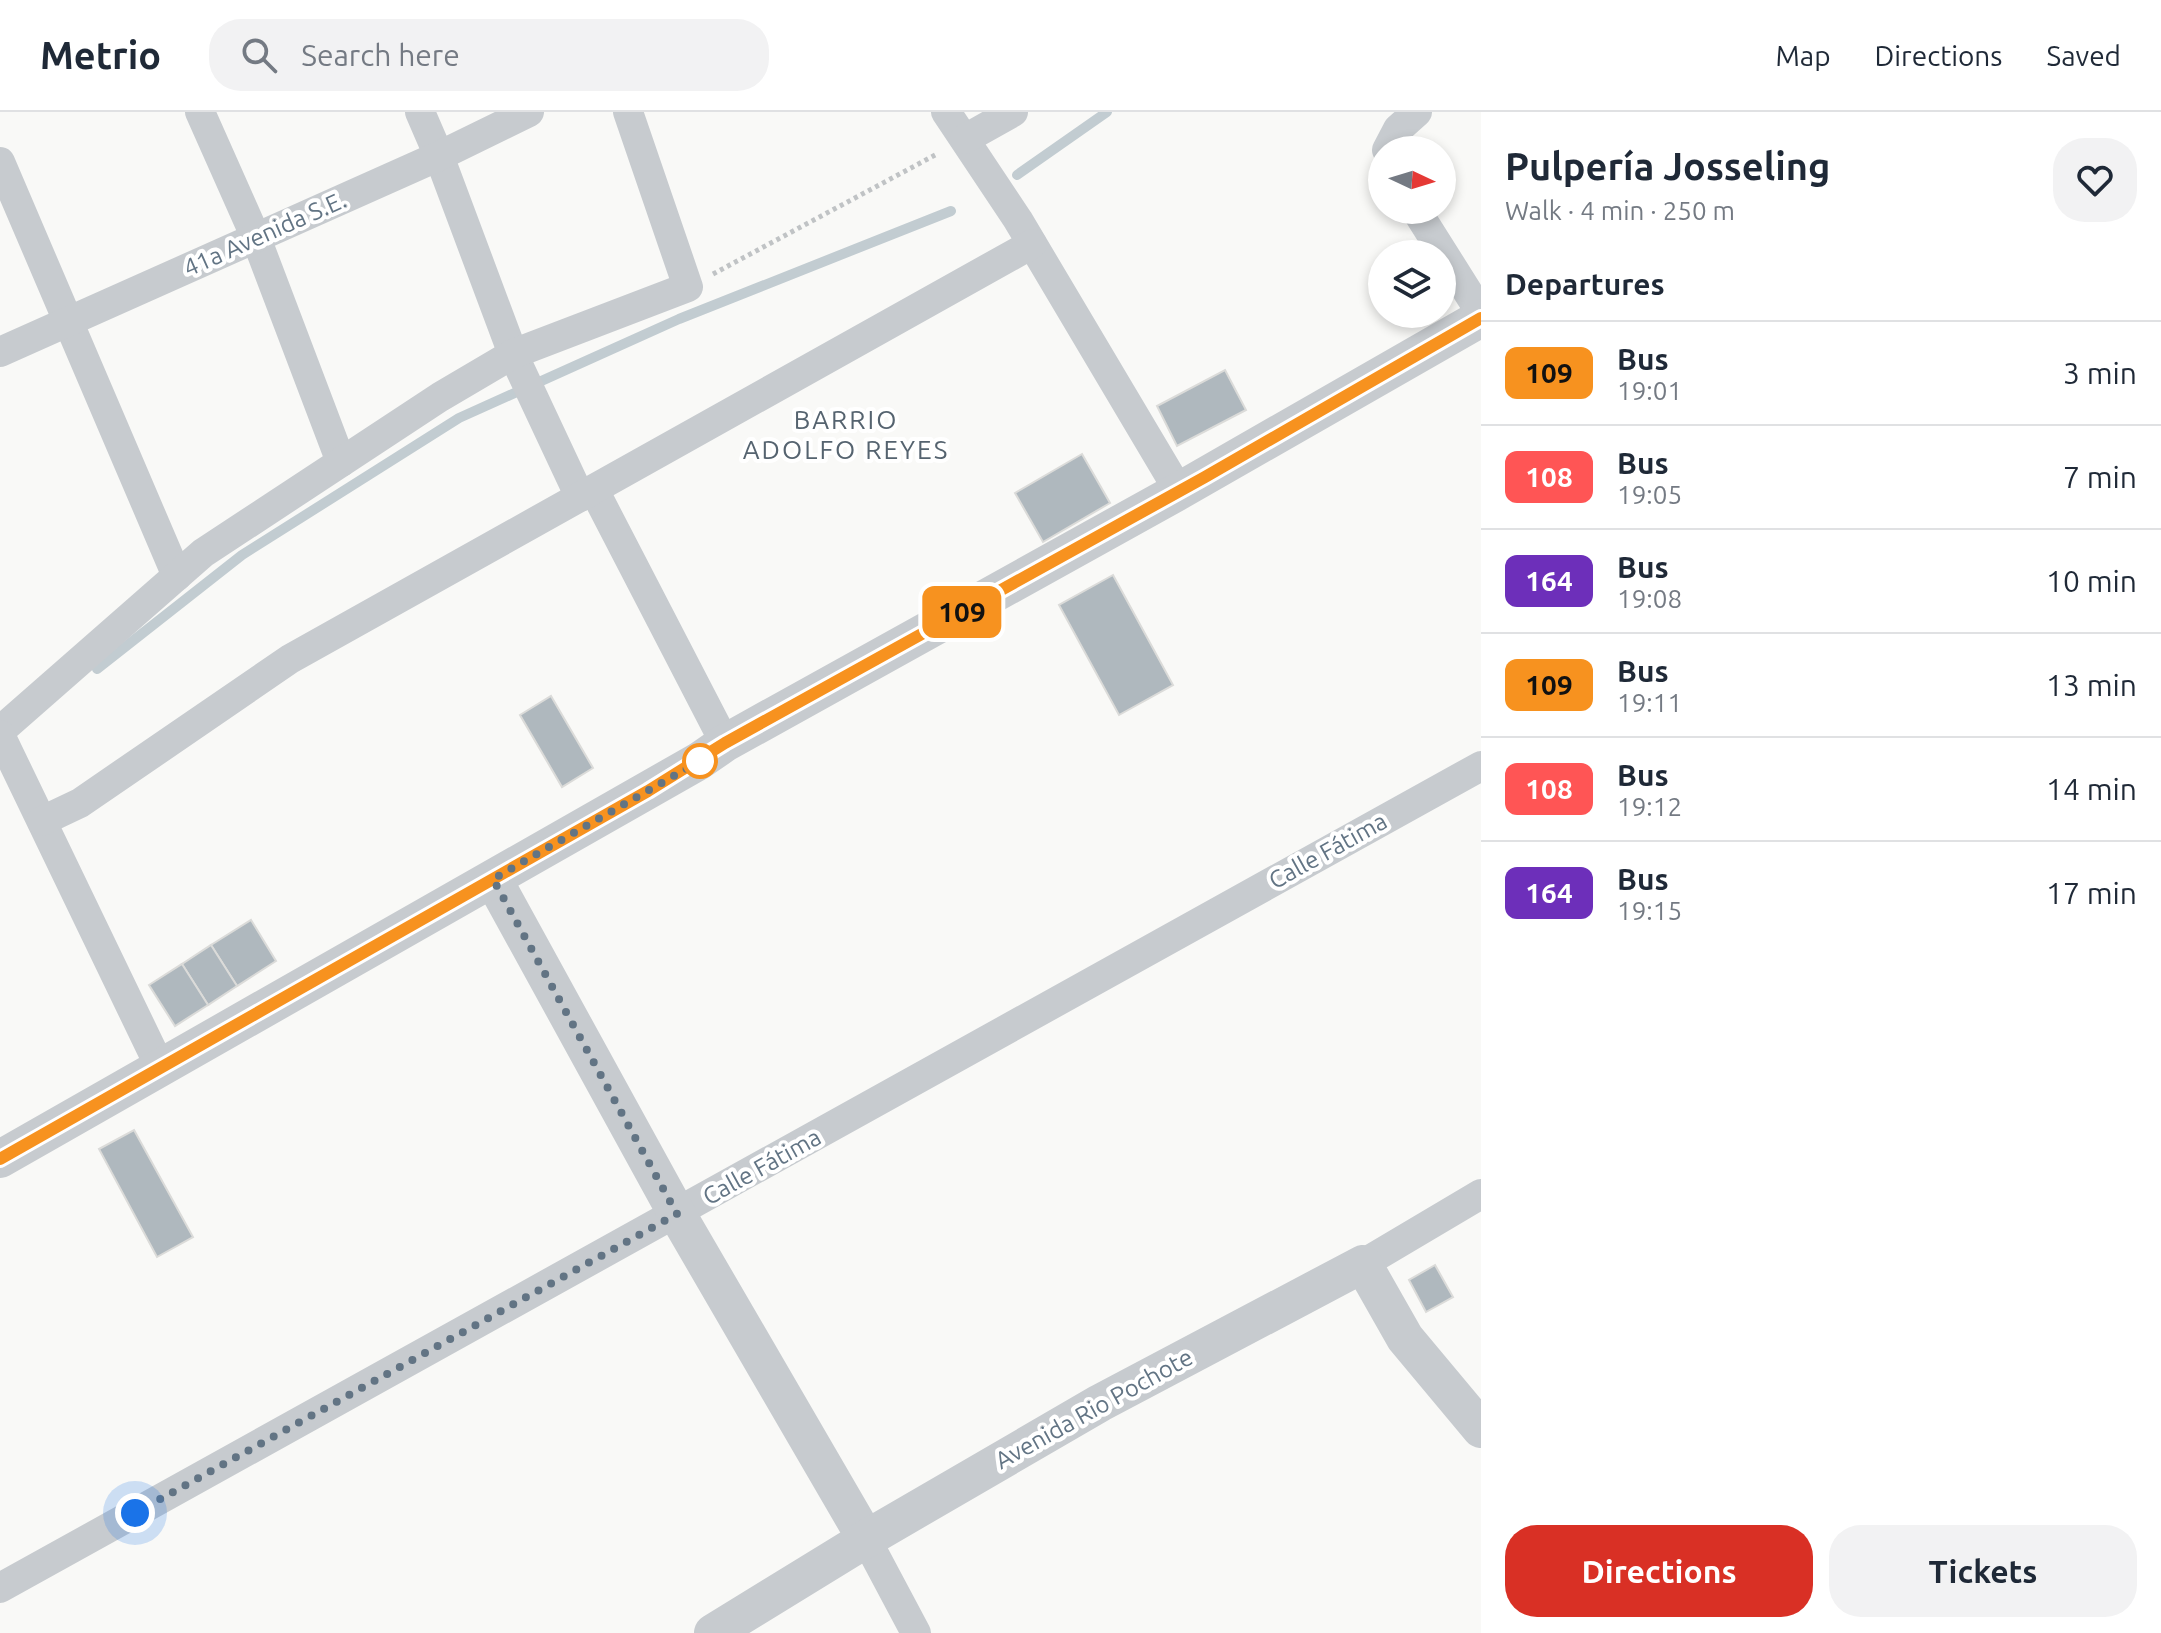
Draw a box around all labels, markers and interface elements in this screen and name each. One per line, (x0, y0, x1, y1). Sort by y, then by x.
search box (209, 19, 769, 91)
icon: search (237, 33, 281, 77)
text: Metrio (40, 34, 161, 76)
text: Search here (301, 38, 460, 72)
text: Map (1775, 40, 1831, 71)
text: Directions (1875, 40, 2002, 71)
text: Saved (2046, 40, 2121, 71)
north arrow (1368, 136, 1456, 224)
map controls (1368, 136, 1456, 328)
button: heart (2053, 138, 2137, 222)
text: Pulpería Josseling (1505, 145, 1830, 187)
street label: 41a Avenida S.E. (179, 186, 350, 281)
text: Walk · 4 min · 250 m (1505, 196, 1735, 225)
button: layers (1368, 240, 1456, 328)
text: Departures (1505, 267, 1665, 301)
text: Bus (1617, 342, 1669, 376)
text: 3 min (2063, 356, 2137, 390)
text: 109 (1525, 357, 1573, 388)
text: 19:01 (1617, 376, 1682, 405)
district label: BARRIO ADOLFO REYES (743, 405, 949, 464)
text: Bus (1617, 446, 1669, 480)
text: 7 min (2063, 460, 2137, 494)
text: 108 (1525, 461, 1573, 492)
text: 19:05 (1617, 480, 1682, 509)
text: Bus (1617, 550, 1669, 584)
text: 10 min (2046, 564, 2137, 598)
text: 164 (1525, 565, 1573, 596)
text: 19:08 (1617, 584, 1682, 613)
line badge: 109 (916, 586, 1008, 638)
text: 109 (938, 596, 986, 627)
text: Bus (1617, 654, 1669, 688)
text: 13 min (2046, 668, 2137, 702)
text: 109 (1525, 669, 1573, 700)
text: 19:11 (1617, 688, 1682, 717)
unlabelled marker (683, 744, 717, 778)
text: Bus (1617, 758, 1669, 792)
text: 14 min (2046, 772, 2137, 806)
text: 108 (1525, 773, 1573, 804)
text: 19:12 (1617, 792, 1682, 821)
street label: Calle Fátima (1264, 807, 1391, 894)
text: Bus (1617, 862, 1669, 896)
text: 17 min (2046, 876, 2137, 910)
text: 164 (1525, 877, 1573, 908)
text: 19:15 (1617, 896, 1682, 925)
street label: Calle Fátima (698, 1123, 825, 1210)
street label: Avenida Rio Pochote (990, 1343, 1197, 1474)
your location (115, 1493, 155, 1533)
button: Directions (1505, 1525, 1813, 1617)
button: Tickets (1829, 1525, 2137, 1617)

